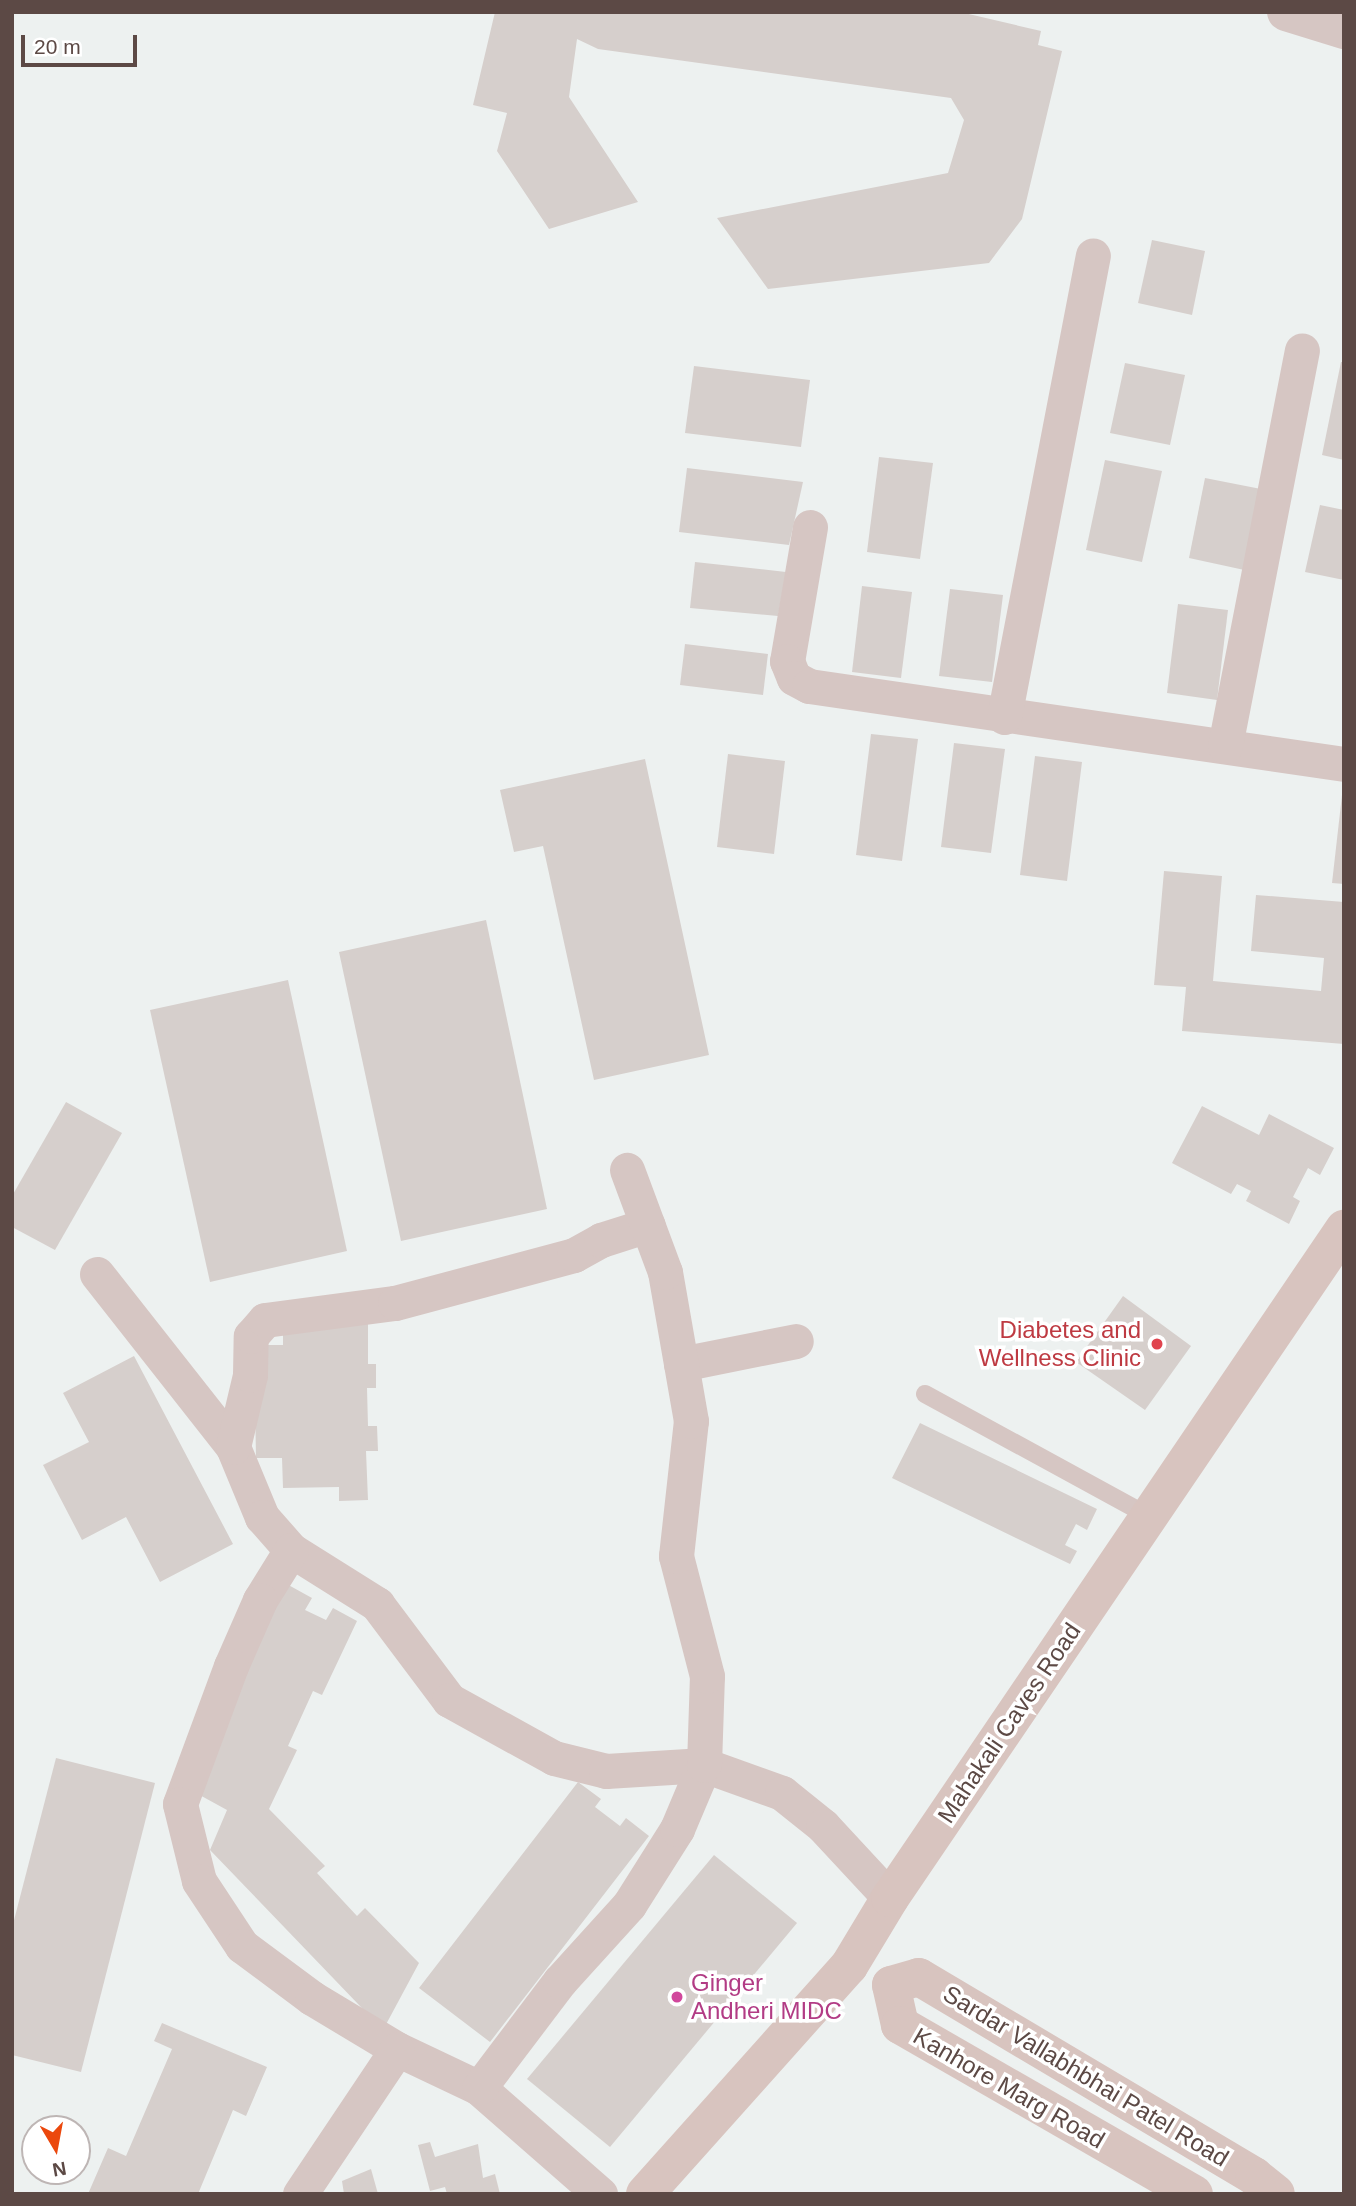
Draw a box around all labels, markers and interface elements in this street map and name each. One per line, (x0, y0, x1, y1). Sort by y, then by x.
scale bar (24, 21, 140, 65)
text: 20 m (34, 35, 81, 58)
place label: Diabetes and Wellness Clinic (979, 1316, 1141, 1372)
marker: Diabetes and Wellness Clinic (1147, 1334, 1167, 1354)
street label: Mahakali Caves Road (931, 1618, 1087, 1828)
place label: Ginger Andheri MIDC (691, 1969, 842, 2025)
street label: Sardar Vallabhbhai Patel Road (938, 1979, 1234, 2173)
marker: Ginger Andheri MIDC (669, 1989, 685, 2005)
street label: Kanhore Marg Road (908, 2021, 1110, 2155)
north arrow (21, 2115, 91, 2185)
text: N (51, 2158, 68, 2181)

